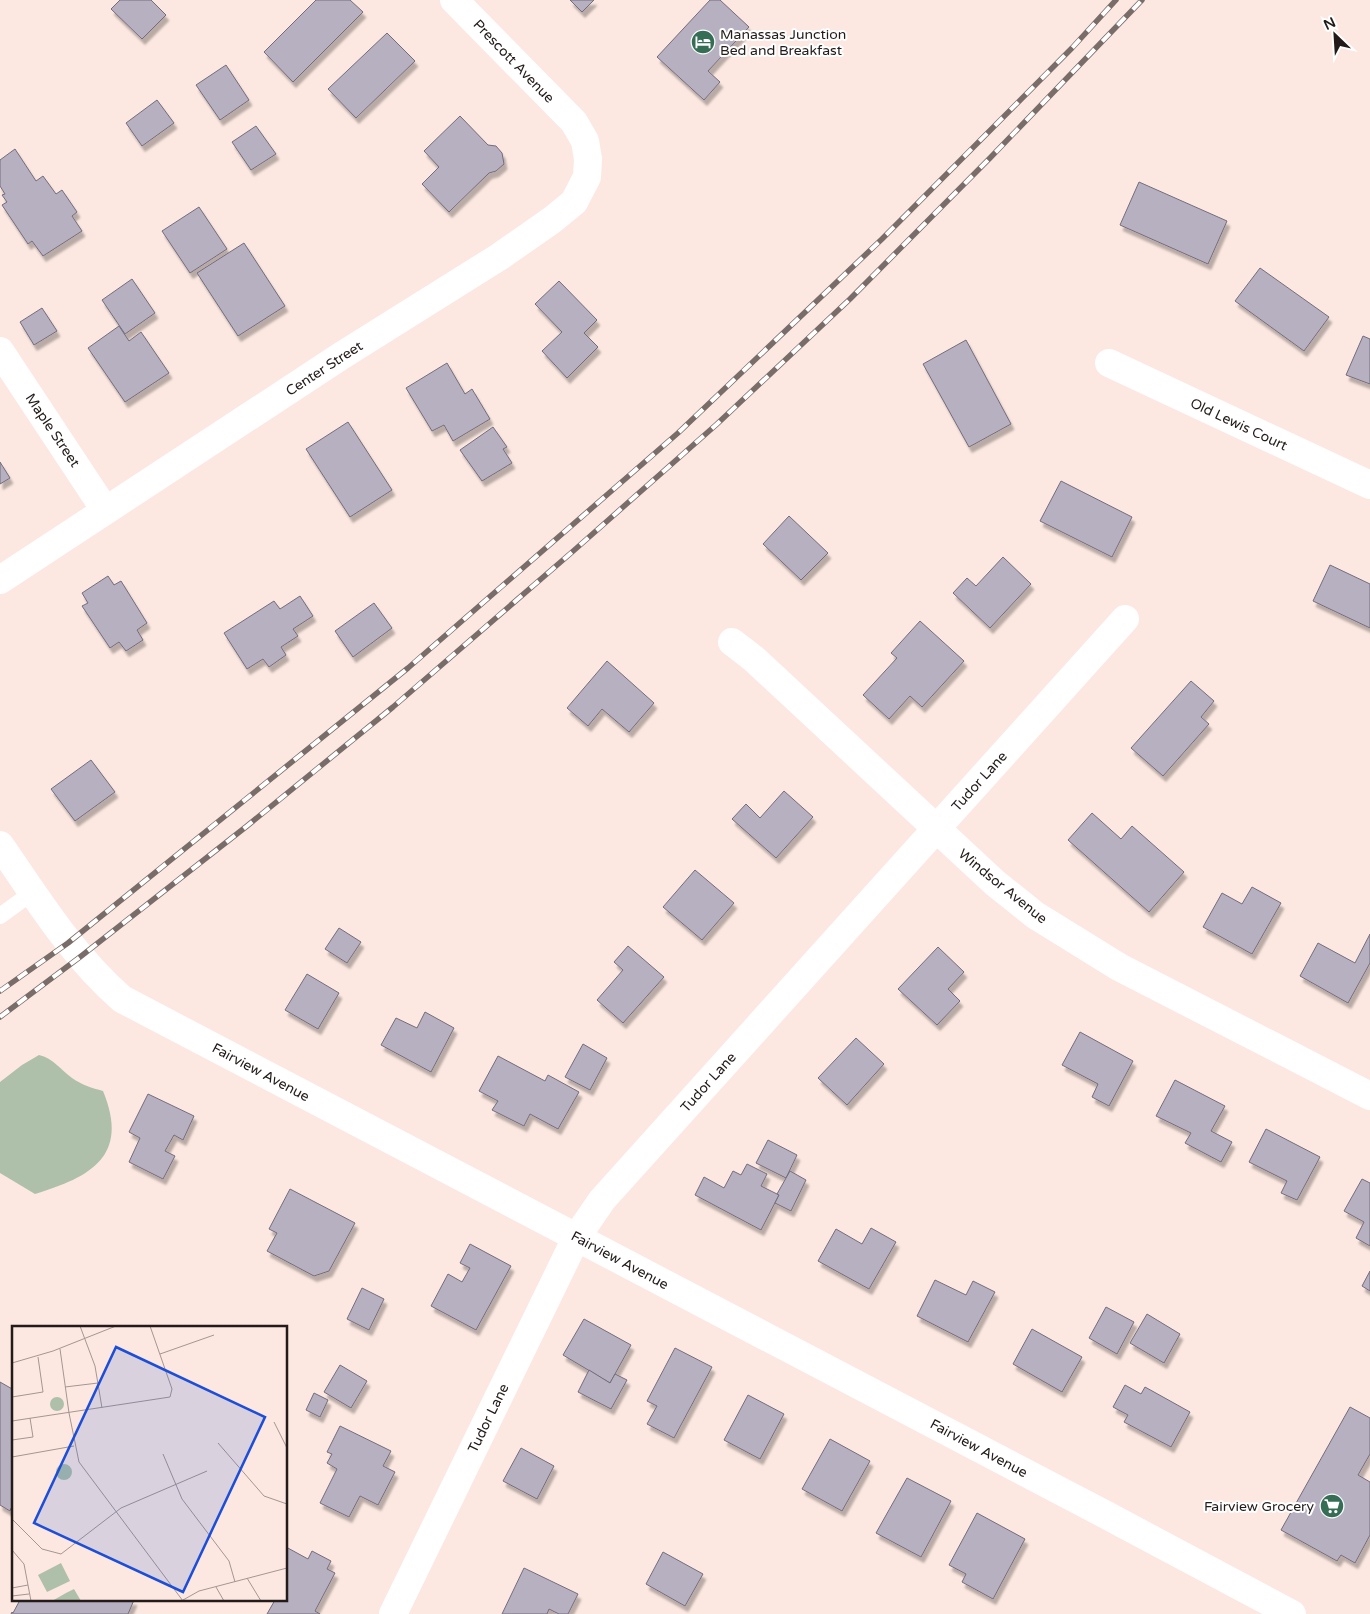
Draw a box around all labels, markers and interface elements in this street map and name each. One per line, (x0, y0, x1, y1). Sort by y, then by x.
north arrow (1310, 10, 1360, 60)
text: N (1321, 14, 1338, 34)
street label: Prescott Avenue (470, 16, 558, 107)
place label: Manassas Junction Bed and Breakfast (720, 26, 846, 59)
hotel icon: Manassas Junction Bed and Breakfast (690, 29, 716, 55)
street label: Center Street (283, 337, 366, 400)
street label: Maple Street (22, 390, 84, 471)
street label: Old Lewis Court (1187, 394, 1291, 455)
street label: Tudor Lane (948, 748, 1011, 815)
street label: Windsor Avenue (955, 845, 1051, 927)
street label: Fairview Avenue (209, 1040, 312, 1105)
street label: Tudor Lane (677, 1049, 740, 1116)
street label: Fairview Avenue (568, 1228, 671, 1293)
inset map (12, 1326, 288, 1602)
street label: Tudor Lane (464, 1381, 513, 1456)
street label: Fairview Avenue (927, 1416, 1030, 1481)
supermarket icon: Fairview Grocery (1319, 1493, 1345, 1519)
place label: Fairview Grocery (1204, 1498, 1314, 1515)

